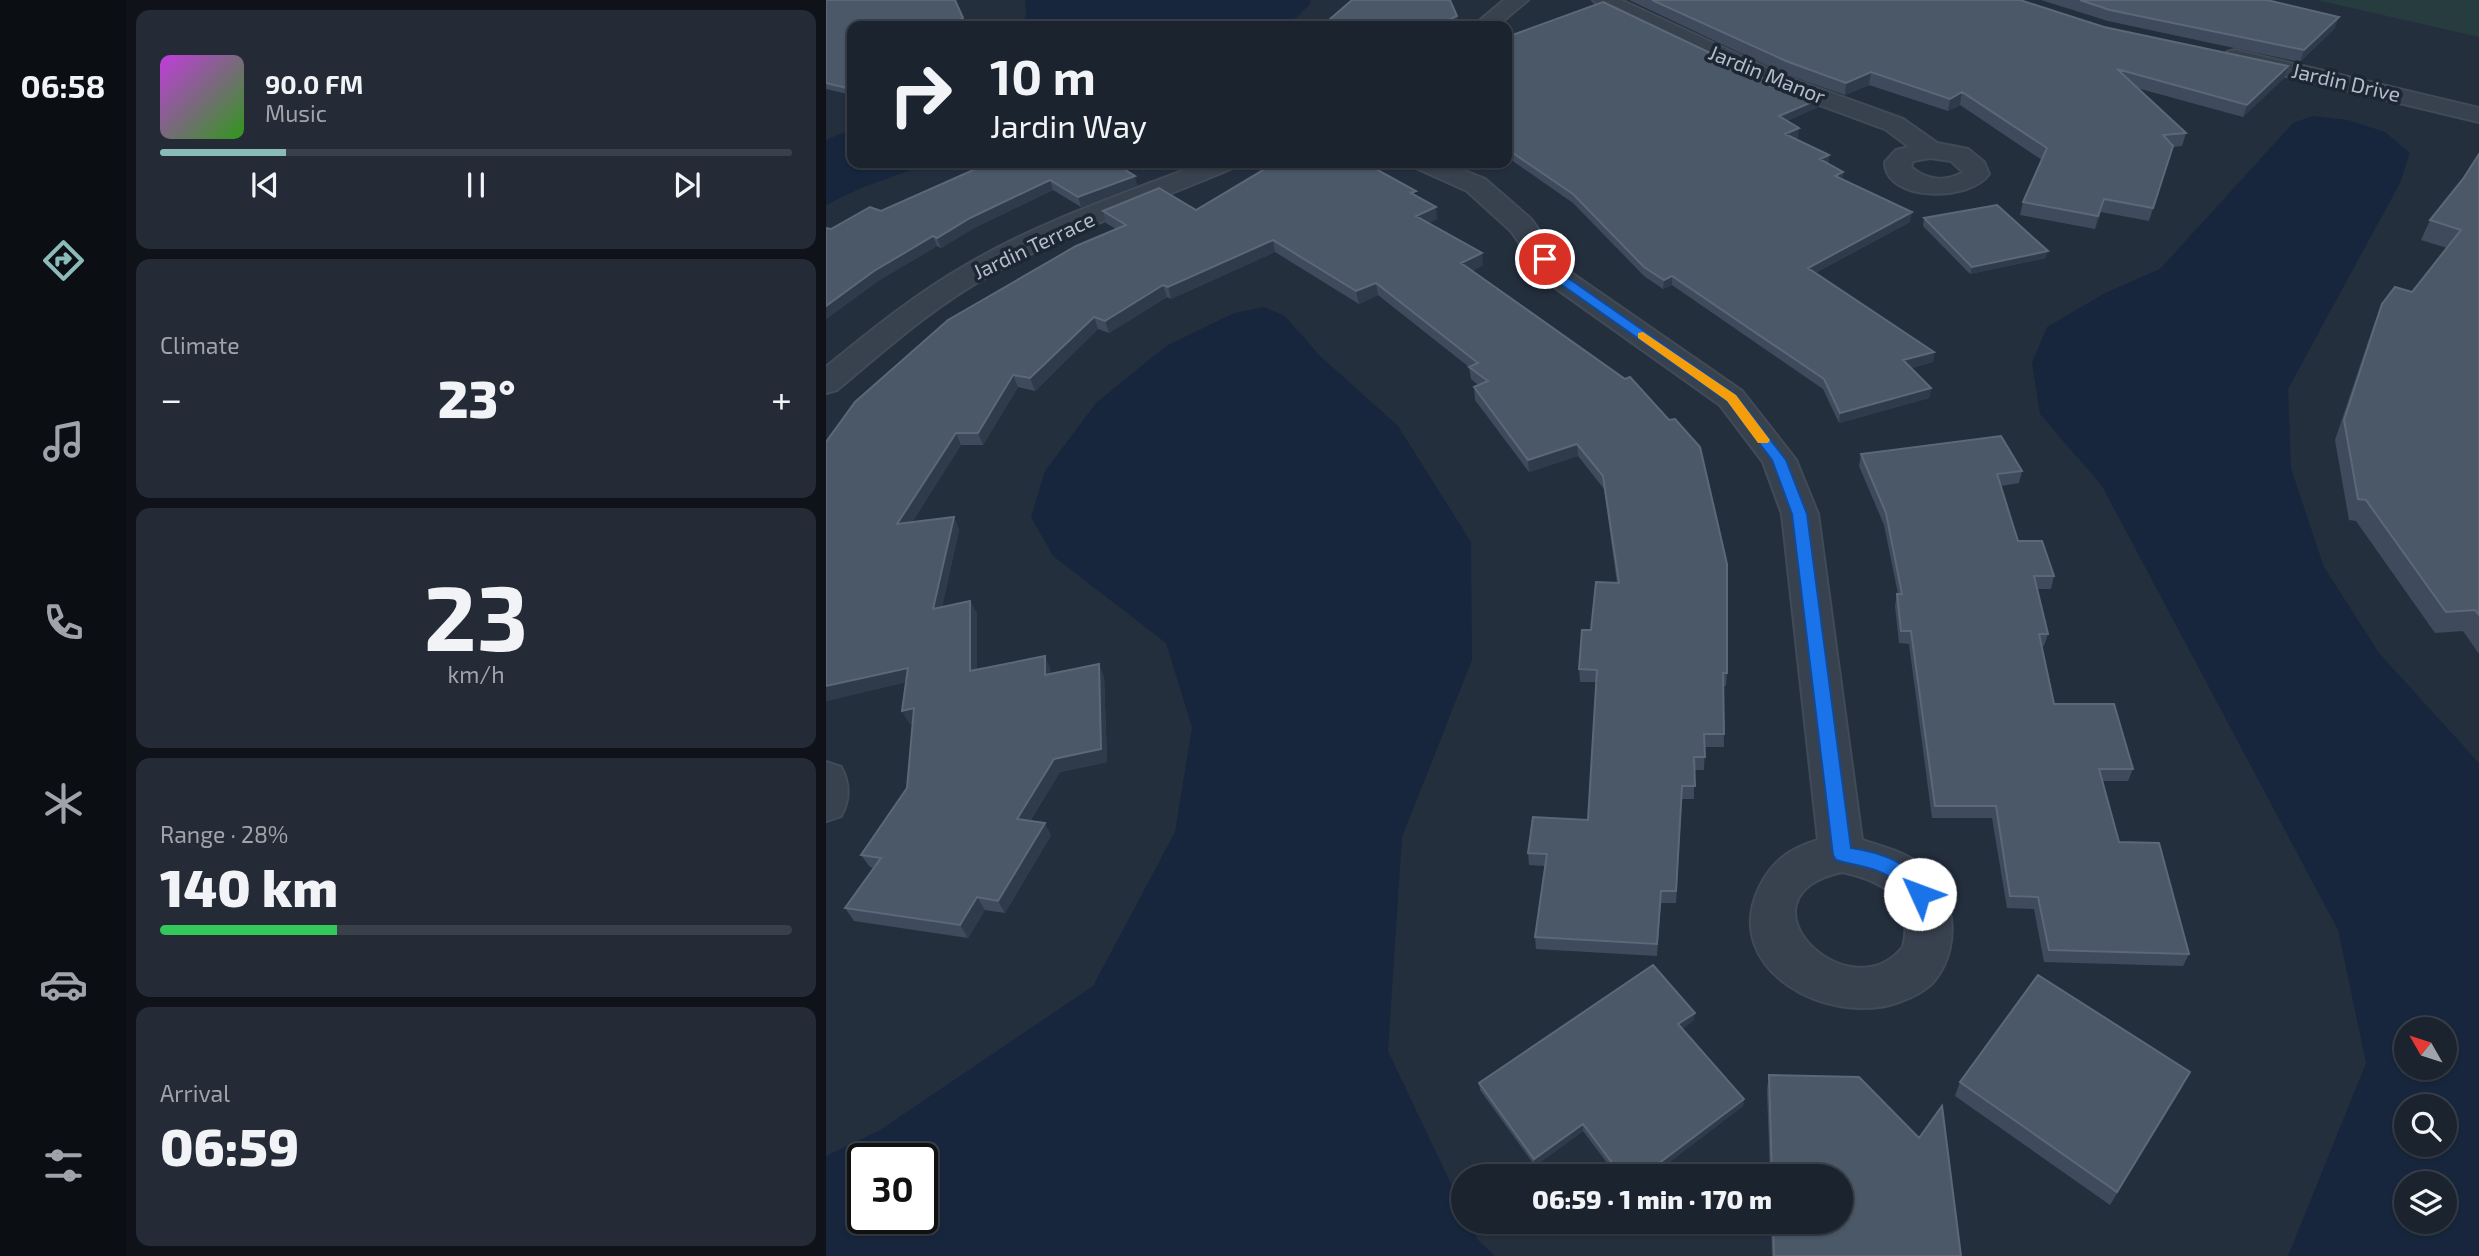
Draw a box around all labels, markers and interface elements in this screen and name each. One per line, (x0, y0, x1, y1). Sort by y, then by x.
street label: Jardin Manor (1706, 39, 1830, 109)
text: 10 m (990, 46, 1096, 105)
icon: right (875, 49, 966, 140)
street label: Jardin Drive (2290, 57, 2403, 106)
text: 06:58 (21, 66, 105, 104)
text: 90.0 FM (265, 68, 363, 99)
text: Music (265, 99, 327, 127)
text: Jardin Way (990, 106, 1147, 144)
icon: previous (246, 166, 284, 204)
icon: pause (457, 166, 495, 204)
icon: next (668, 166, 706, 204)
street label: Jardin Terrace (969, 206, 1098, 284)
pin (1515, 229, 1575, 289)
icon: directions (39, 236, 88, 285)
icon: arrive (1526, 240, 1564, 278)
text: Climate (160, 331, 240, 359)
text: 23° (438, 366, 516, 428)
text: − (160, 375, 182, 421)
text: + (771, 375, 792, 421)
icon: music (39, 417, 88, 466)
text: 23 (424, 560, 528, 669)
icon: phone (39, 598, 88, 647)
text: km/h (447, 660, 505, 688)
icon: climate (39, 779, 88, 828)
text: Range · 28% (160, 820, 288, 848)
text: 140 km (160, 855, 338, 917)
position arrow (1883, 857, 1957, 931)
icon: car (39, 960, 88, 1009)
north arrow (2394, 1017, 2457, 1080)
map controls (2394, 1017, 2457, 1234)
text: Arrival (160, 1079, 230, 1107)
button: search (2394, 1094, 2457, 1157)
text: 06:59 (160, 1114, 299, 1176)
icon: filters (39, 1141, 88, 1190)
speed limit sign: 30 (847, 1143, 938, 1234)
button: layers (2394, 1171, 2457, 1234)
text: 06:59 · 1 min · 170 m (1532, 1183, 1772, 1214)

